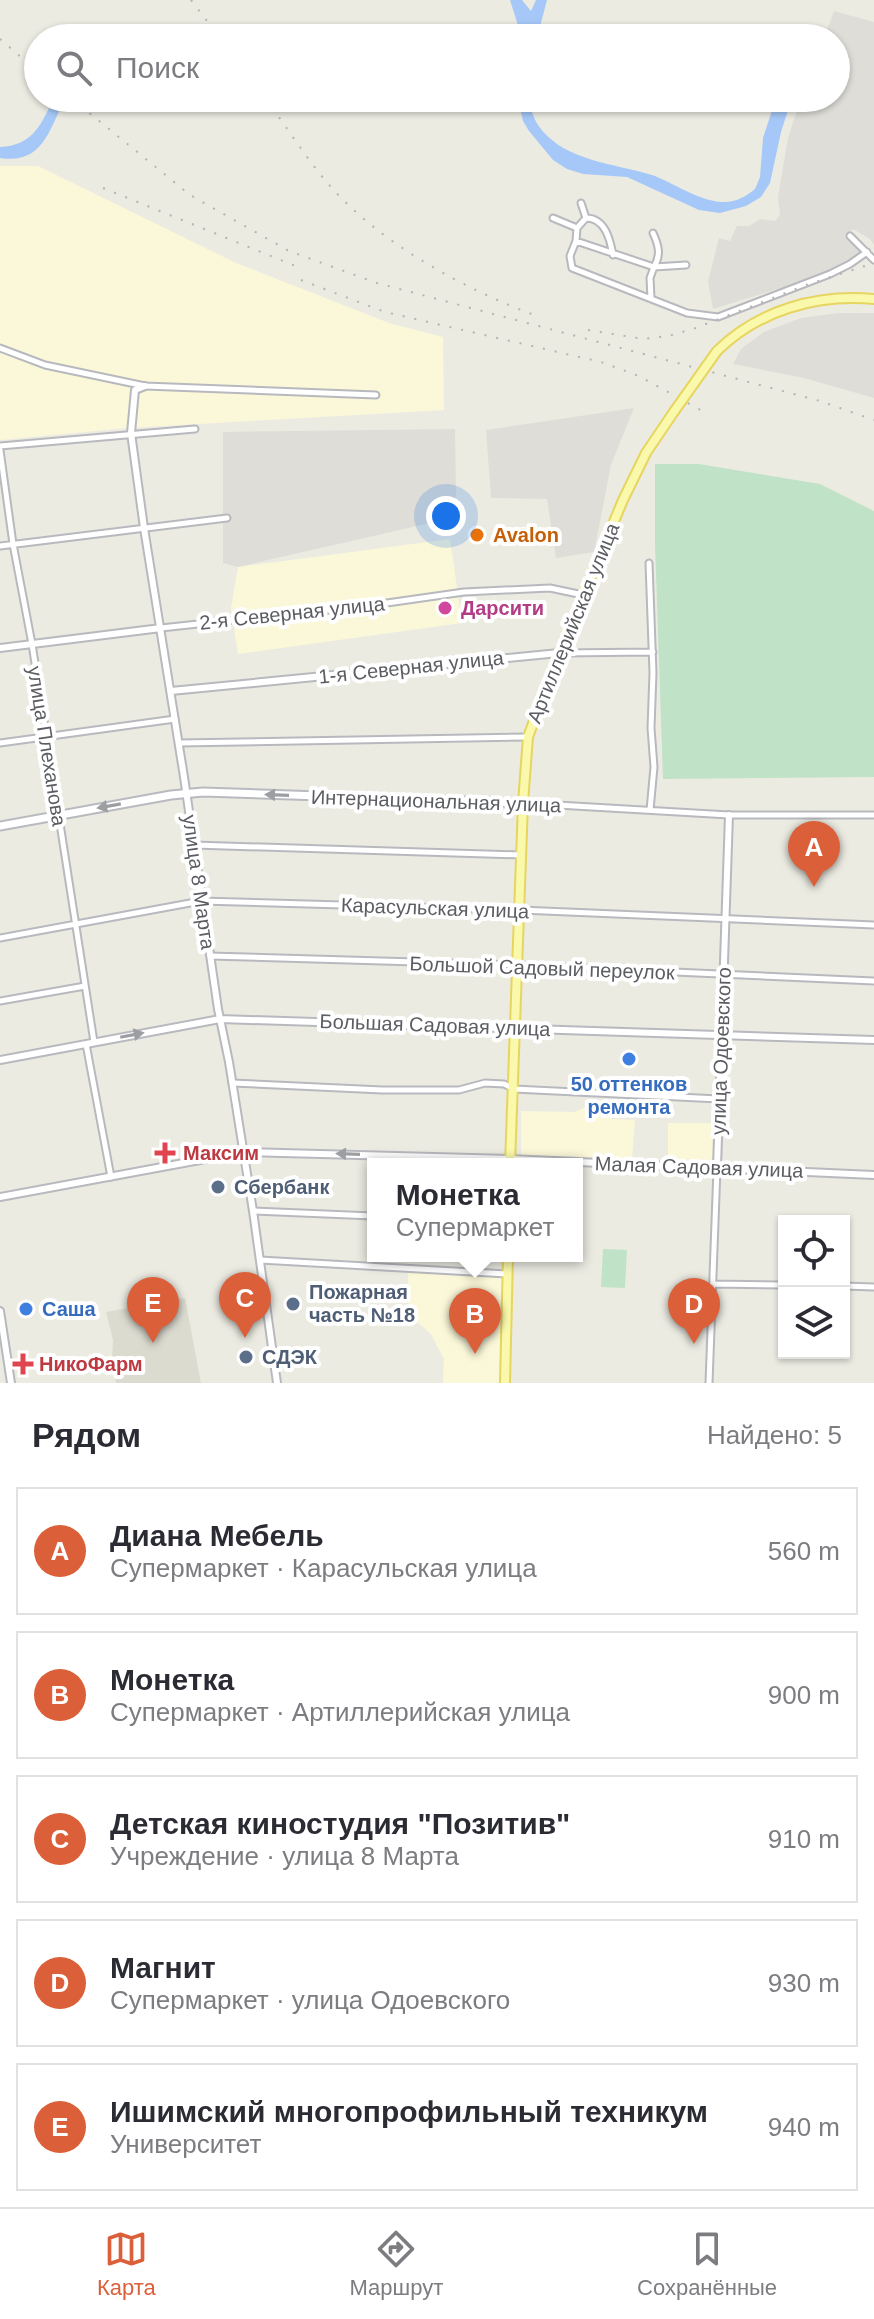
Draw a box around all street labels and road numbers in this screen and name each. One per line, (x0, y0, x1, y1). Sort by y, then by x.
street label: Артиллерийская улица (523, 519, 624, 726)
street label: 2-я Северная улица (198, 592, 386, 634)
street label: 1-я Северная улица (317, 646, 505, 688)
street label: улица Плеханова (23, 664, 71, 829)
street label: Интернациональная улица (311, 786, 562, 816)
street label: улица 8 Марта (179, 813, 219, 952)
street label: Карасульская улица (340, 894, 530, 922)
street label: Большой Садовый переулок (409, 952, 675, 984)
street label: улица Одоевского (707, 967, 735, 1135)
street label: Большая Садовая улица (319, 1010, 552, 1040)
street label: Малая Садовая улица (594, 1152, 805, 1182)

